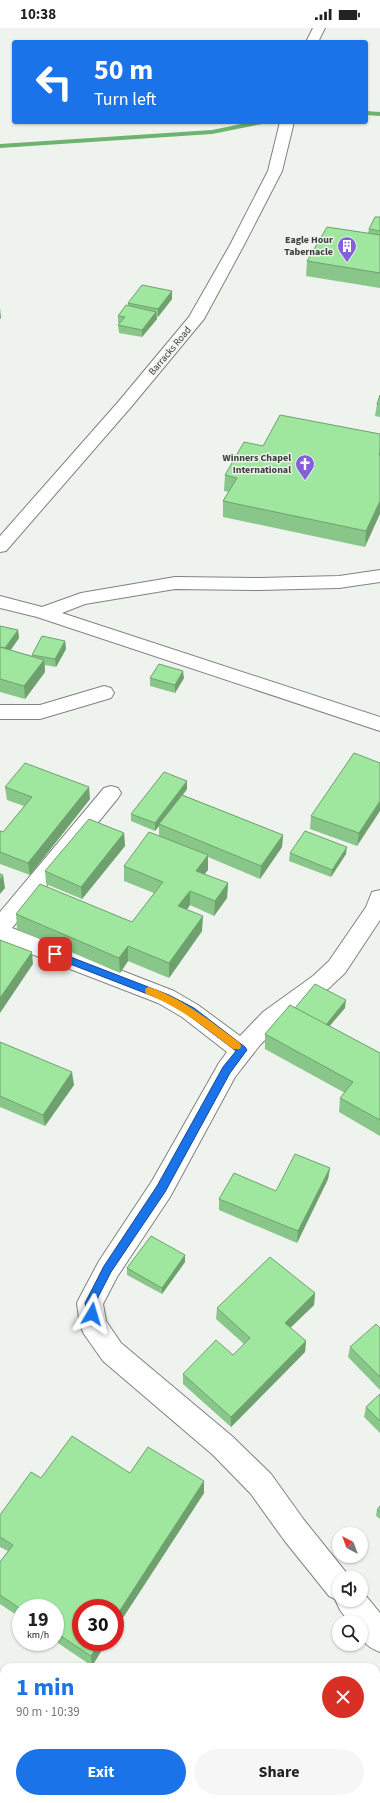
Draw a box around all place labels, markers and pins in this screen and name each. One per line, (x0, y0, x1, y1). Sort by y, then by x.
place label: Eagle Hour Tabernacle (284, 233, 333, 259)
building icon: Eagle Hour Tabernacle (336, 235, 358, 263)
place label: Winners Chapel International (223, 451, 291, 477)
church icon: Winners Chapel International (294, 453, 316, 481)
pin (38, 937, 72, 971)

